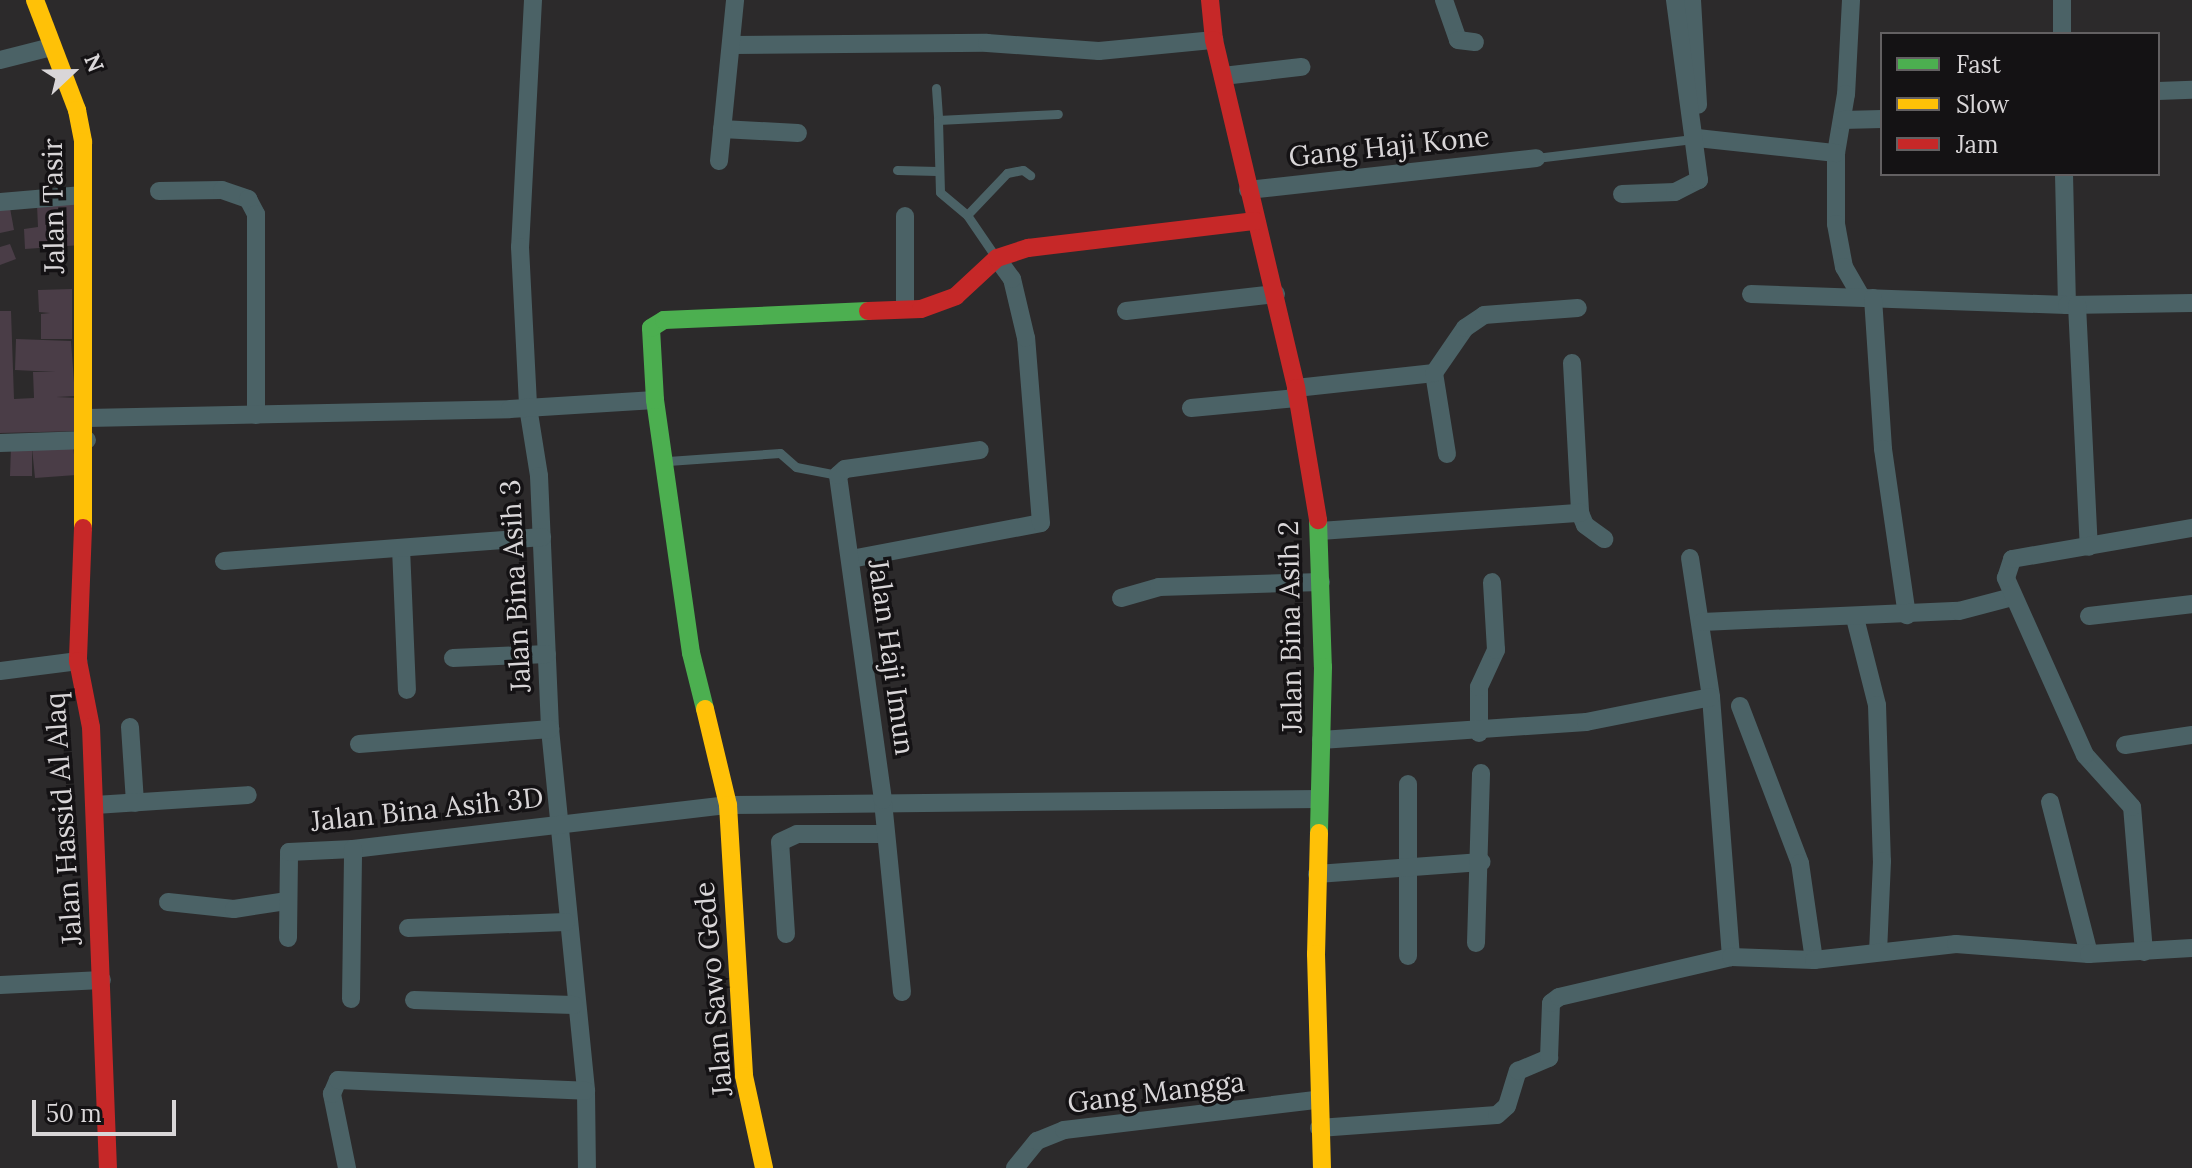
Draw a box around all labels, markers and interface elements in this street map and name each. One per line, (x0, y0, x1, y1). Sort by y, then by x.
north arrow (32, 32, 112, 112)
legend (1880, 32, 2160, 176)
text: Fast (1956, 49, 2001, 80)
text: N (78, 50, 110, 76)
text: Slow (1956, 89, 2009, 120)
street label: Gang Haji Kone (1287, 119, 1491, 173)
text: Jam (1956, 129, 1998, 160)
street label: Jalan Tasir (35, 138, 71, 274)
street label: Jalan Bina Asih 3 (493, 479, 537, 693)
street label: Jalan Bina Asih 2 (1271, 521, 1309, 733)
street label: Jalan Haji Imun (862, 557, 922, 757)
street label: Jalan Hassid Al Alaq (37, 692, 89, 946)
street label: Jalan Bina Asih 3D (309, 780, 545, 838)
street label: Jalan Sawo Gede (687, 880, 739, 1098)
street label: Gang Mangga (1066, 1064, 1246, 1120)
scale bar (36, 1084, 180, 1134)
text: 50 m (46, 1098, 102, 1129)

